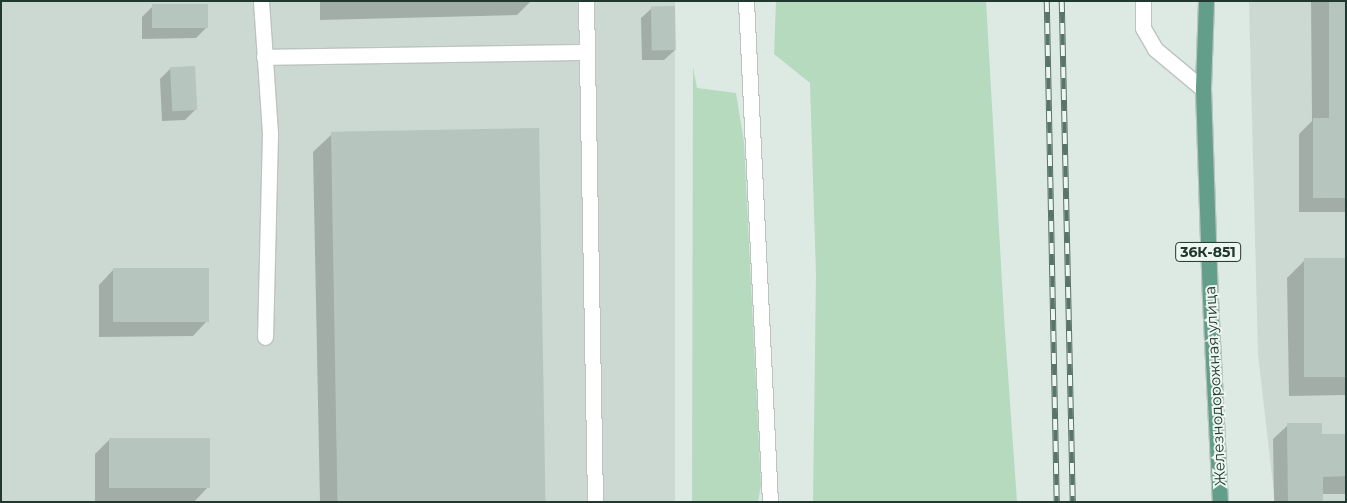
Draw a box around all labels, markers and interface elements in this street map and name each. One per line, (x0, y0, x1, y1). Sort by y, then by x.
road number: 36К-851 (1174, 240, 1242, 264)
street label: Железнодорожная улица (1201, 286, 1229, 486)

